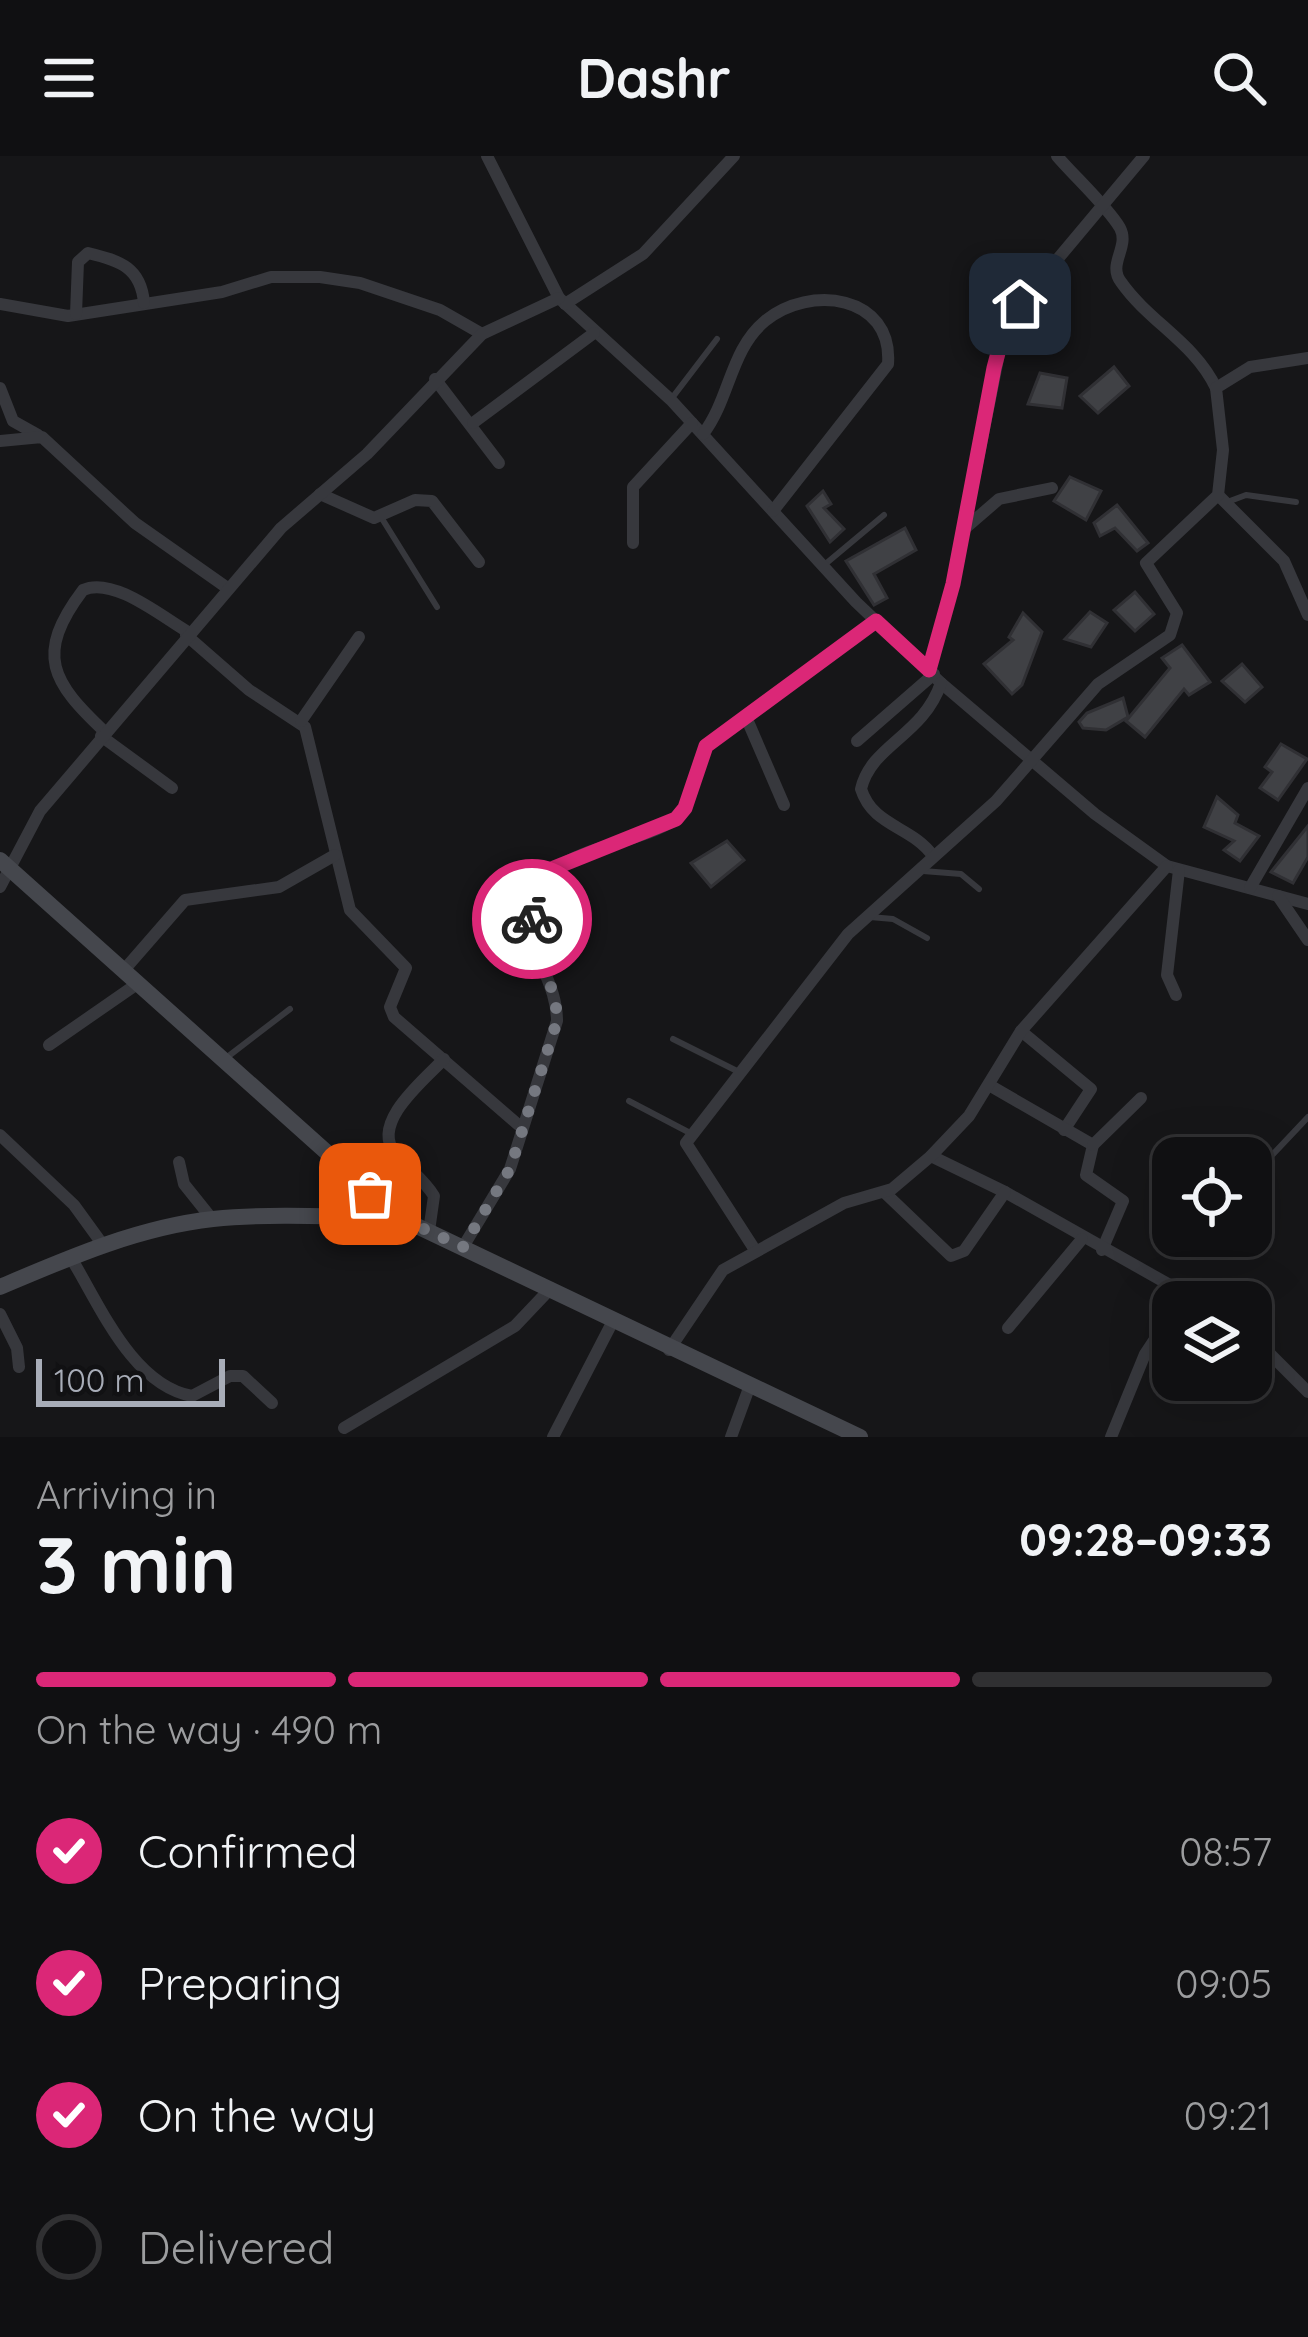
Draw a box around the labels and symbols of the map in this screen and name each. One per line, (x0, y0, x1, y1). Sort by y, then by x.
pin (969, 253, 1071, 355)
courier (472, 859, 592, 979)
pin (319, 1143, 421, 1245)
scale bar (36, 1353, 225, 1406)

